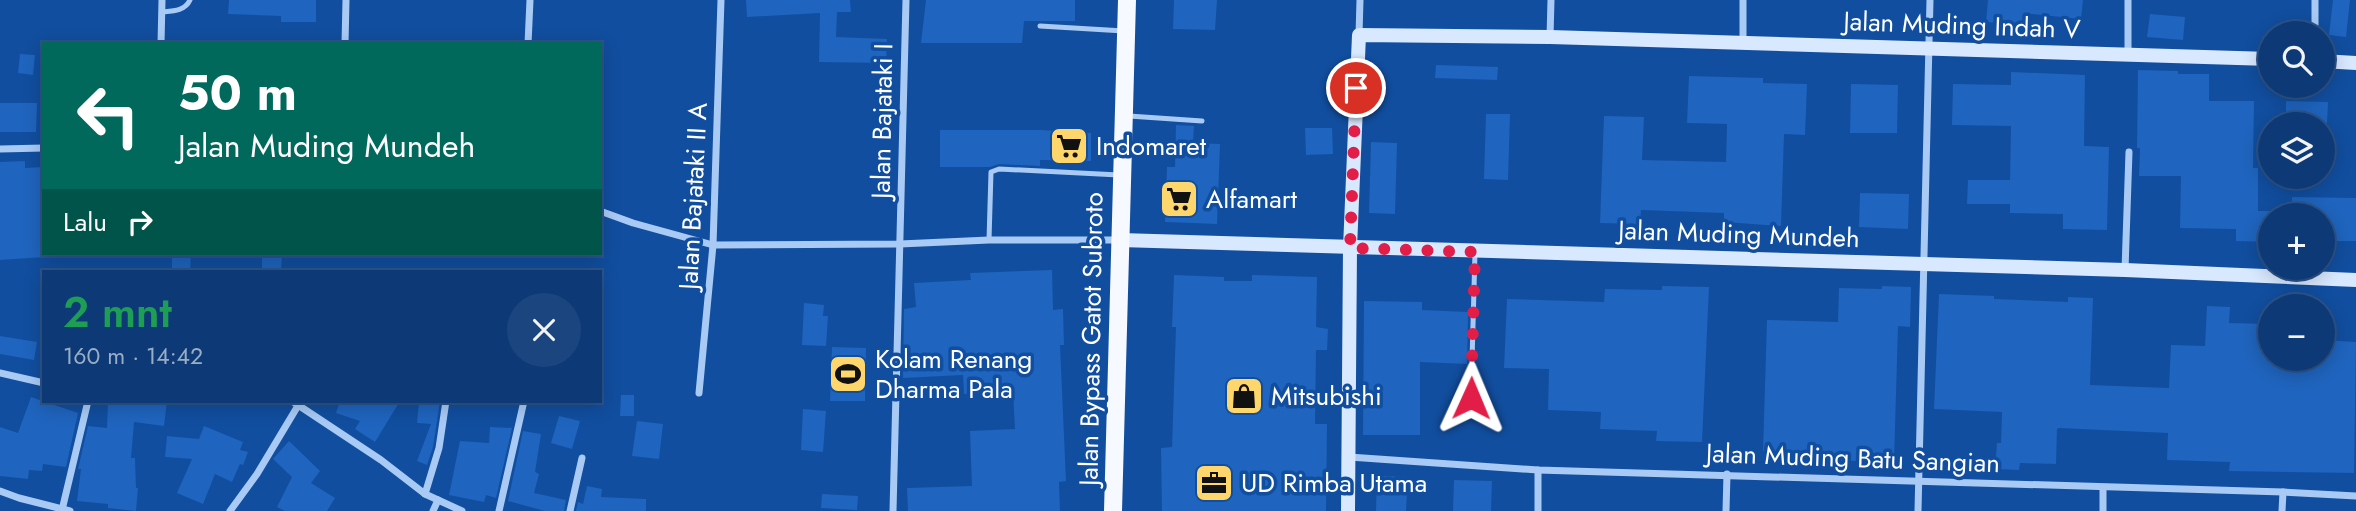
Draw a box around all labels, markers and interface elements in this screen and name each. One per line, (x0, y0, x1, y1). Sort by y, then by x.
street label: Jalan Muding Indah V (1840, 2, 2082, 48)
map controls (2258, 21, 2335, 371)
button: search (2258, 21, 2335, 98)
street label: Jalan Bajataki I (862, 43, 902, 202)
text: 50 m (178, 58, 297, 128)
pin (1326, 58, 1386, 118)
icon: arrive (1337, 69, 1375, 107)
icon: left (63, 70, 154, 161)
street label: Jalan Bajataki II A (669, 101, 717, 293)
button: layers (2258, 112, 2335, 189)
text: Jalan Muding Mundeh (178, 123, 475, 169)
supermarket icon: Indomaret (1048, 125, 1090, 167)
place label: Indomaret (1096, 127, 1207, 165)
supermarket icon: Alfamart (1158, 178, 1200, 220)
place label: Alfamart (1206, 180, 1298, 218)
street label: Jalan Bypass Gatot Subroto (1069, 192, 1113, 489)
text: Lalu (63, 203, 107, 241)
icon: right (121, 203, 159, 241)
button: + (2258, 203, 2335, 280)
street label: Jalan Muding Mundeh (1615, 211, 1860, 257)
text: 2 mnt (63, 282, 172, 343)
button: close (507, 293, 581, 367)
button: − (2258, 294, 2335, 371)
text: 160 m · 14:42 (63, 339, 203, 373)
place label: Kolam Renang Dharma Pala (875, 340, 1032, 408)
sports icon: Kolam Renang Dharma Pala (827, 353, 869, 395)
position arrow (1434, 361, 1508, 435)
shop icon: Mitsubishi (1223, 375, 1265, 417)
place label: Mitsubishi (1271, 377, 1382, 415)
street label: Jalan Muding Batu Sangian (1702, 434, 2001, 482)
office icon: UD Rimba Utama (1193, 462, 1235, 504)
place label: UD Rimba Utama (1241, 464, 1427, 502)

